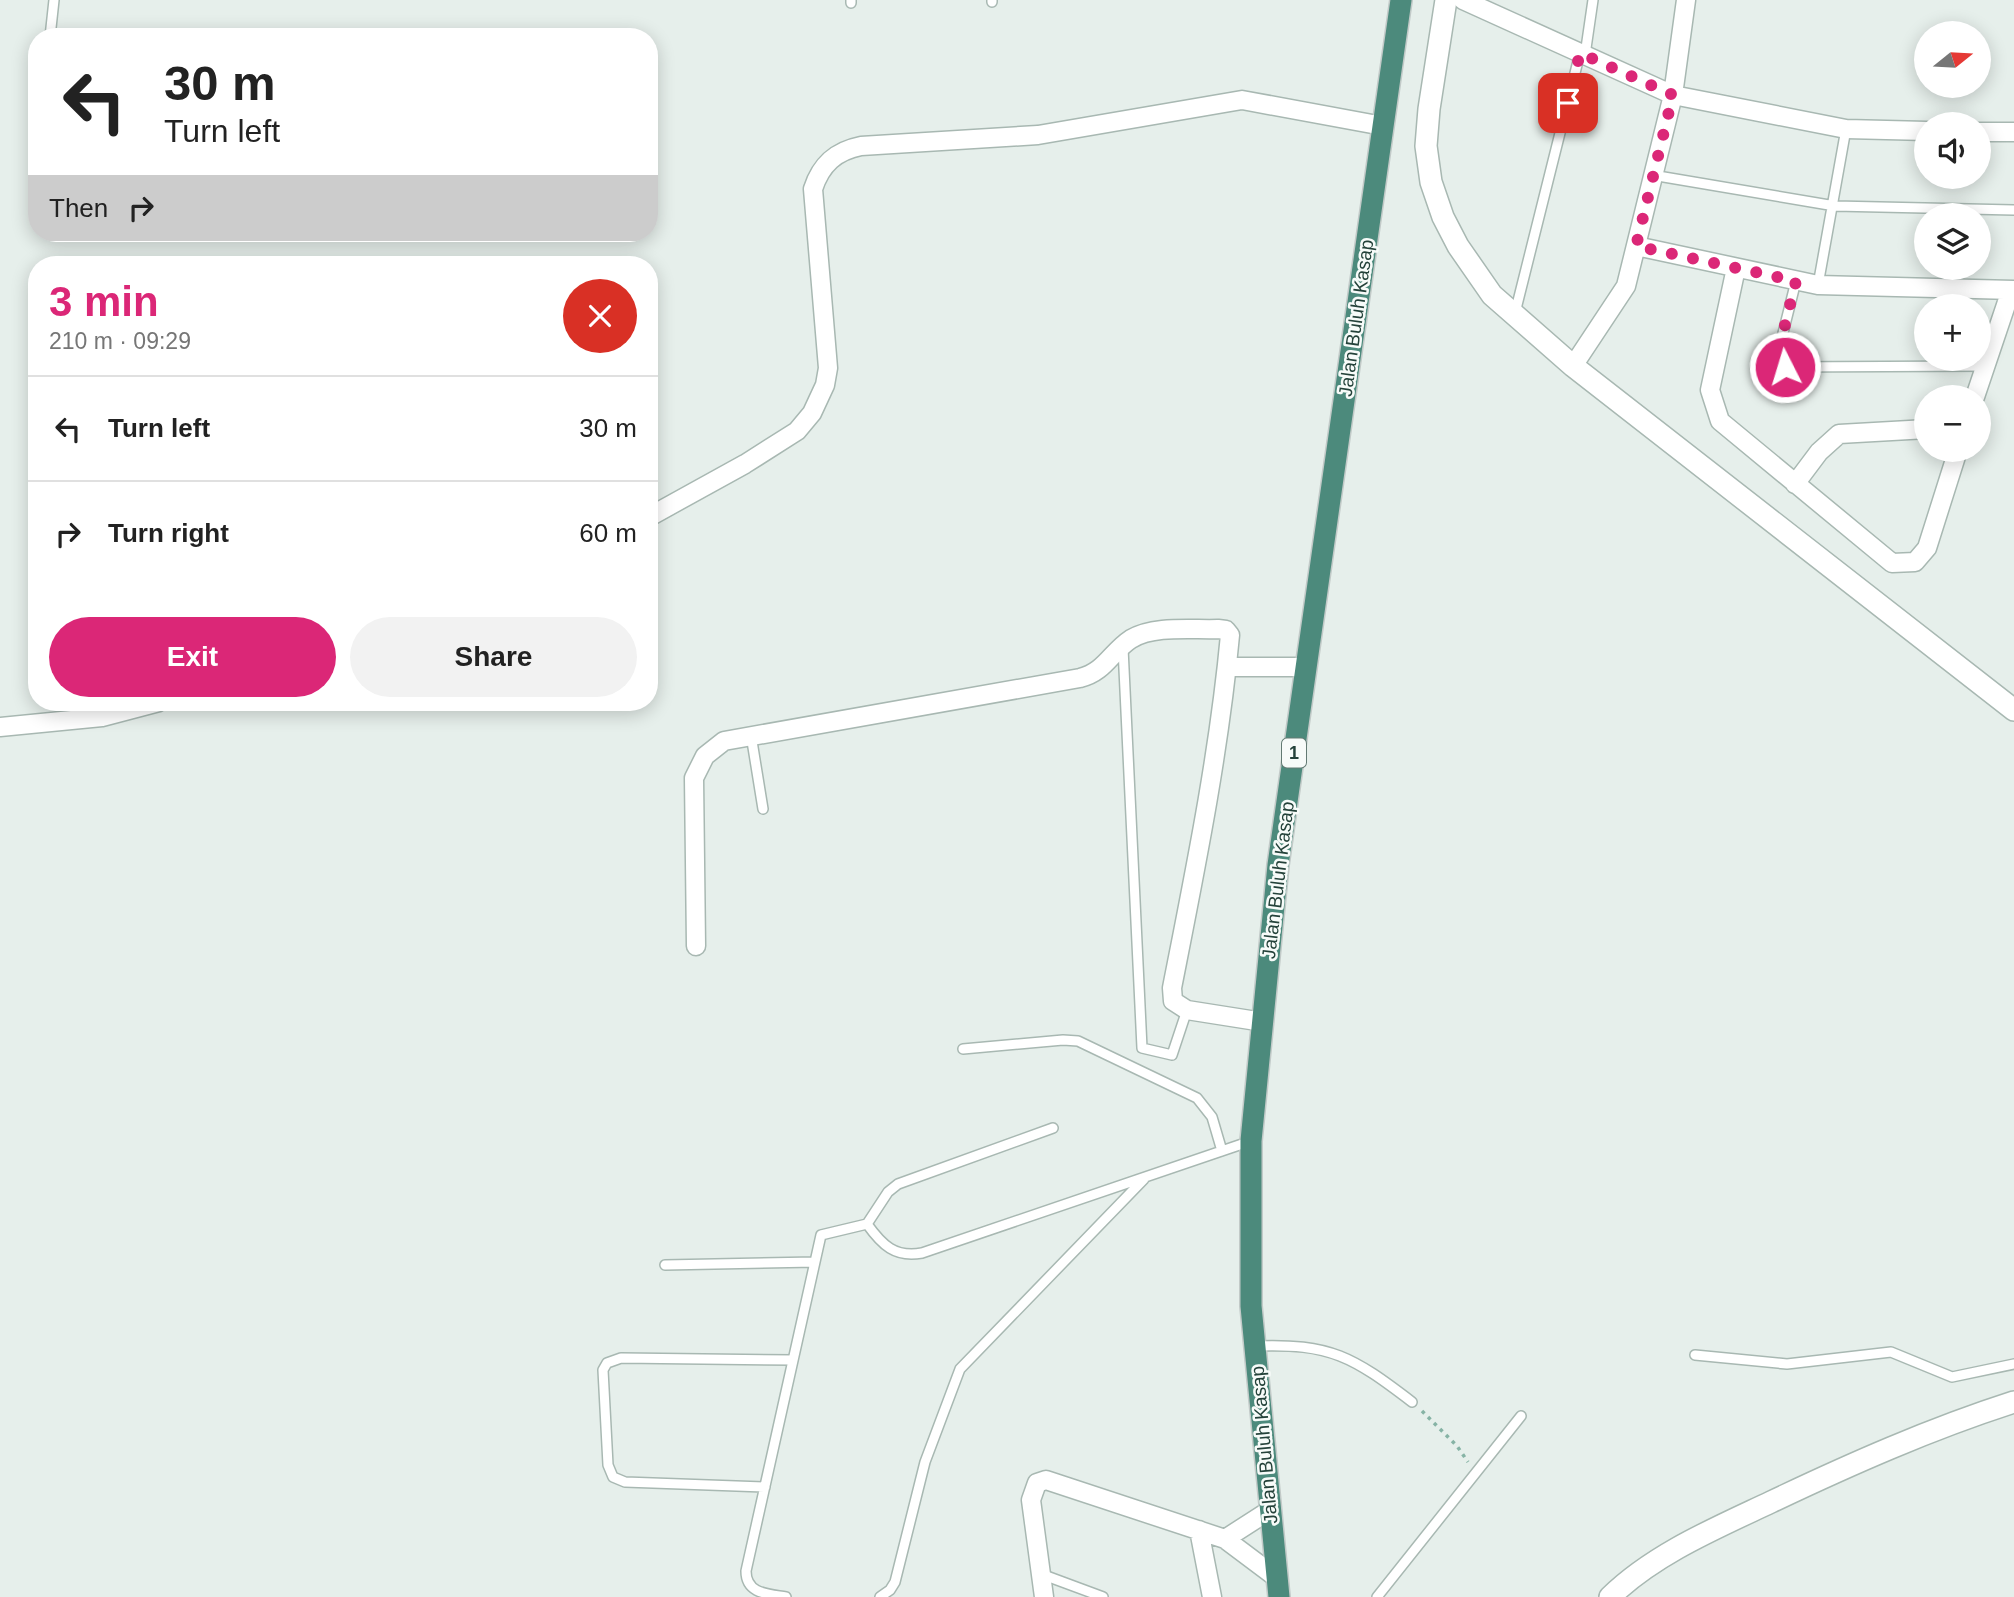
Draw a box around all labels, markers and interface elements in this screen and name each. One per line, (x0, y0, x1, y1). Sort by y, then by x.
north arrow (1914, 21, 1992, 98)
map controls (1914, 21, 1991, 462)
icon: left (49, 56, 140, 147)
text: 30 m (164, 56, 276, 110)
pin (1538, 73, 1598, 133)
icon: arrive (1549, 84, 1587, 122)
button: sound (1914, 112, 1991, 189)
text: Turn left (164, 113, 280, 149)
icon: right (122, 189, 160, 227)
text: Then (49, 193, 108, 223)
button: layers (1914, 203, 1991, 280)
street label: Jalan Buluh Kasap (1335, 238, 1377, 398)
text: 3 min (49, 278, 159, 325)
button: close (563, 279, 637, 353)
button: + (1914, 294, 1991, 371)
text: 210 m · 09:29 (49, 328, 191, 354)
position arrow (1748, 330, 1822, 404)
button: − (1914, 385, 1991, 462)
icon: left (49, 410, 87, 448)
text: Turn left (108, 413, 210, 443)
text: 30 m (579, 413, 637, 443)
icon: right (49, 515, 87, 553)
text: Turn right (108, 518, 229, 548)
text: 60 m (579, 518, 637, 548)
button: Exit (49, 617, 336, 697)
button: Share (350, 617, 637, 697)
road number: 1 (1282, 738, 1306, 768)
street label: Jalan Buluh Kasap (1258, 800, 1298, 960)
street label: Jalan Buluh Kasap (1247, 1365, 1281, 1525)

